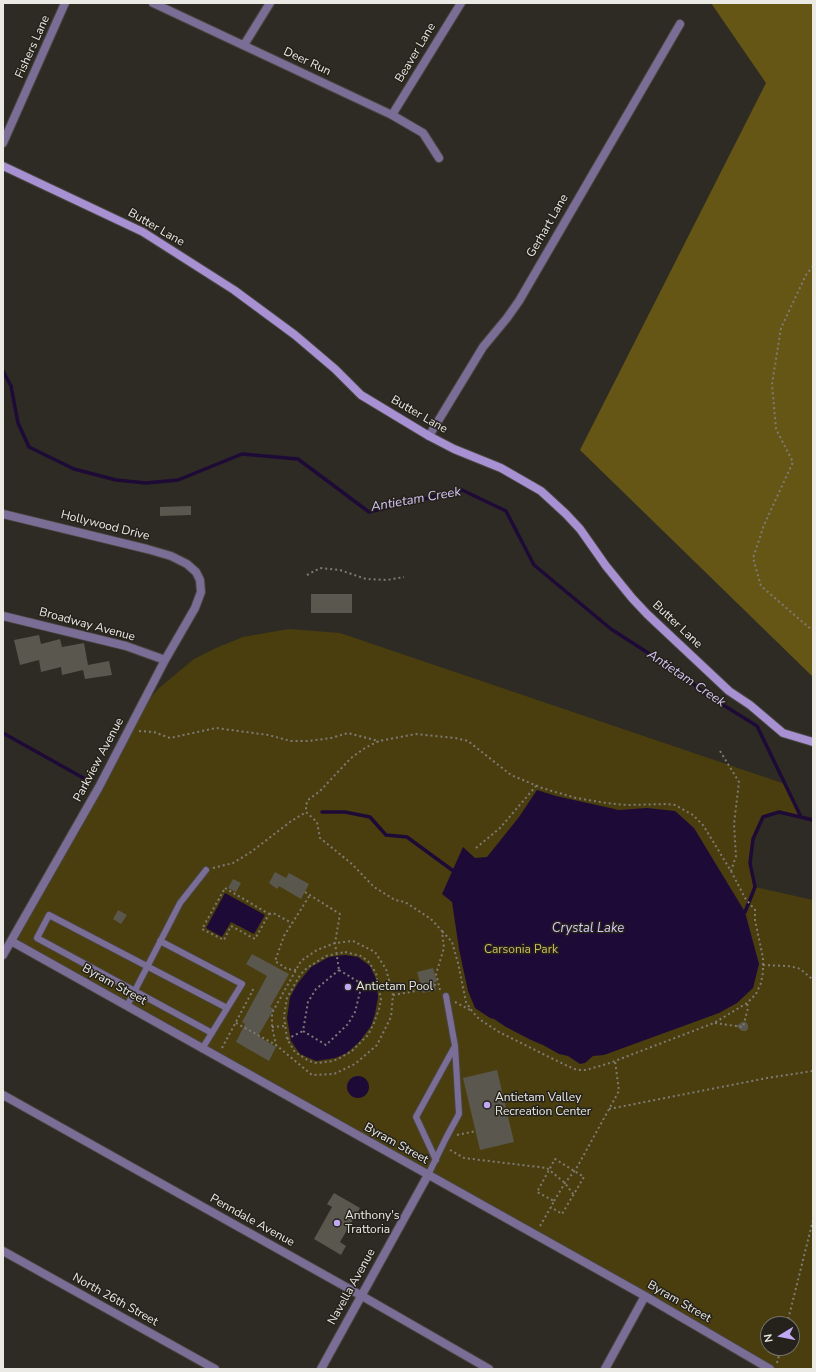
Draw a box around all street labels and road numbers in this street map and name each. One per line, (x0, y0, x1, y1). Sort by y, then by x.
street label: Fishers Lane (13, 13, 53, 81)
street label: Beaver Lane (393, 21, 439, 85)
street label: Deer Run (281, 45, 333, 79)
street label: Gerhart Lane (524, 192, 572, 260)
street label: Butter Lane (125, 206, 187, 250)
street label: Butter Lane (388, 393, 450, 437)
street label: Hollywood Drive (59, 508, 151, 544)
street label: Butter Lane (649, 598, 705, 652)
street label: Broadway Avenue (37, 605, 137, 645)
street label: Parkview Avenue (71, 716, 127, 804)
street label: Byram Street (79, 961, 149, 1009)
street label: Byram Street (361, 1120, 431, 1168)
street label: Penndale Avenue (207, 1192, 297, 1250)
street label: Navella Avenue (325, 1246, 379, 1328)
street label: North 26th Street (70, 1271, 160, 1329)
street label: Byram Street (645, 1278, 713, 1326)

